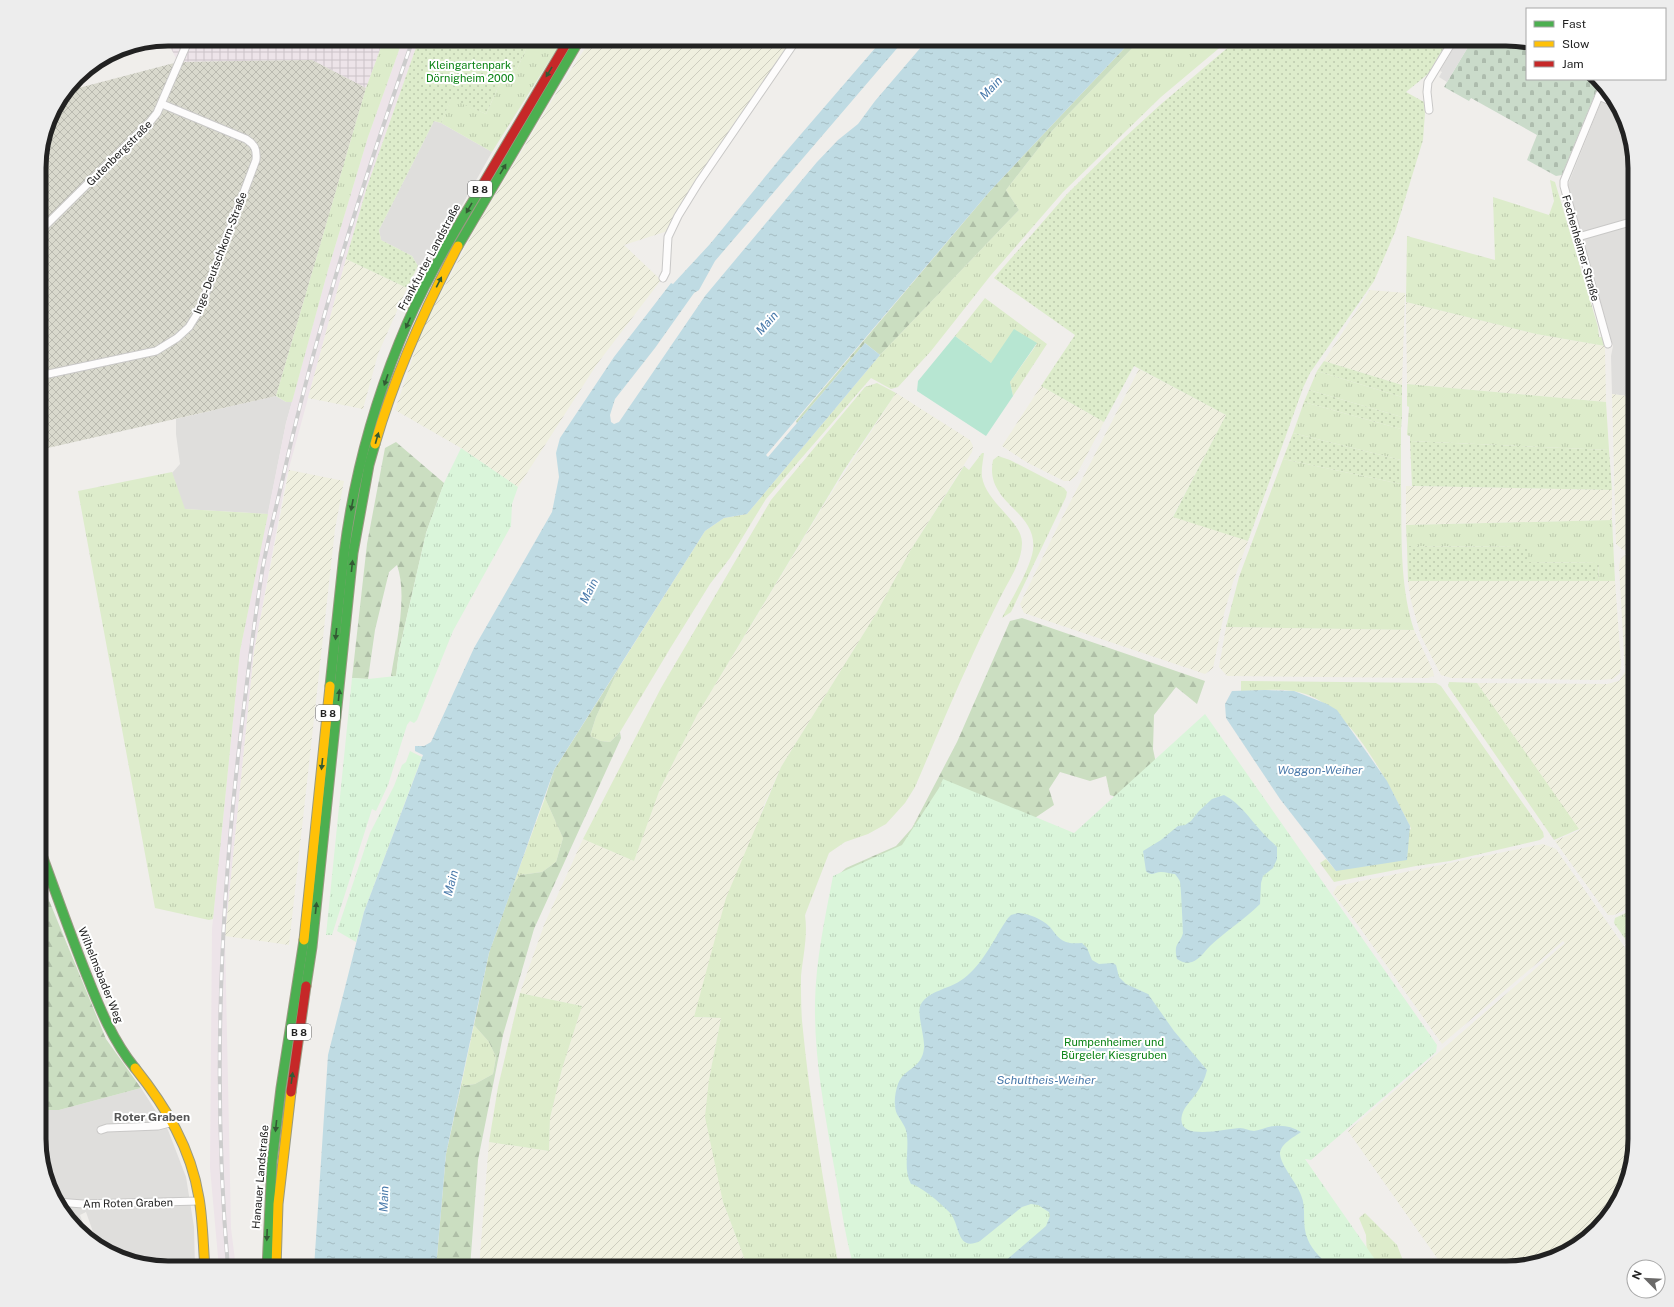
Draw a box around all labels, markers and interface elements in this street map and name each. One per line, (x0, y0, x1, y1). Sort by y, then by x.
legend (1526, 8, 1666, 80)
text: Fast (1562, 17, 1587, 31)
text: Slow (1562, 37, 1590, 51)
text: Jam (1562, 57, 1584, 71)
park label: Kleingartenpark Dörnigheim 2000 (426, 59, 514, 84)
one-way arrow (545, 66, 552, 78)
water label: Main (977, 73, 1005, 102)
street label: Gutenbergstraße (84, 118, 154, 188)
one-way arrow (499, 163, 506, 175)
road number: B 8 (468, 181, 492, 197)
street label: Inge-Deutschkorn-Straße (191, 190, 249, 316)
street label: Fechenheimer Straße (1560, 194, 1602, 302)
street label: Frankfurter Landstraße (396, 201, 462, 313)
one-way arrow (465, 202, 472, 214)
one-way arrow (435, 276, 442, 287)
water label: Main (753, 308, 781, 337)
one-way arrow (405, 318, 411, 329)
one-way arrow (383, 374, 389, 386)
one-way arrow (374, 432, 380, 444)
one-way arrow (349, 499, 355, 511)
one-way arrow (349, 560, 355, 572)
water label: Main (577, 576, 601, 606)
one-way arrow (332, 628, 339, 640)
one-way arrow (336, 689, 342, 701)
road number: B 8 (316, 705, 340, 721)
one-way arrow (319, 757, 325, 770)
water label: Woggon-Weiher (1277, 763, 1363, 777)
water label: Main (441, 868, 461, 898)
one-way arrow (313, 902, 320, 914)
street label: Wilhelmsbader Weg (76, 925, 126, 1025)
road number: B 8 (287, 1024, 311, 1040)
park label: Rumpenheimer und Bürgeler Kiesgruben (1061, 1036, 1167, 1061)
one-way arrow (289, 1072, 295, 1084)
water label: Schultheis-Weiher (997, 1073, 1096, 1087)
district label: Roter Graben (114, 1110, 190, 1124)
one-way arrow (273, 1120, 280, 1132)
street label: Hanauer Landstraße (249, 1125, 271, 1229)
water label: Main (377, 1185, 391, 1212)
street label: Am Roten Graben (83, 1196, 173, 1210)
one-way arrow (264, 1229, 271, 1241)
north arrow (1626, 1259, 1666, 1299)
text: N (1630, 1269, 1644, 1281)

